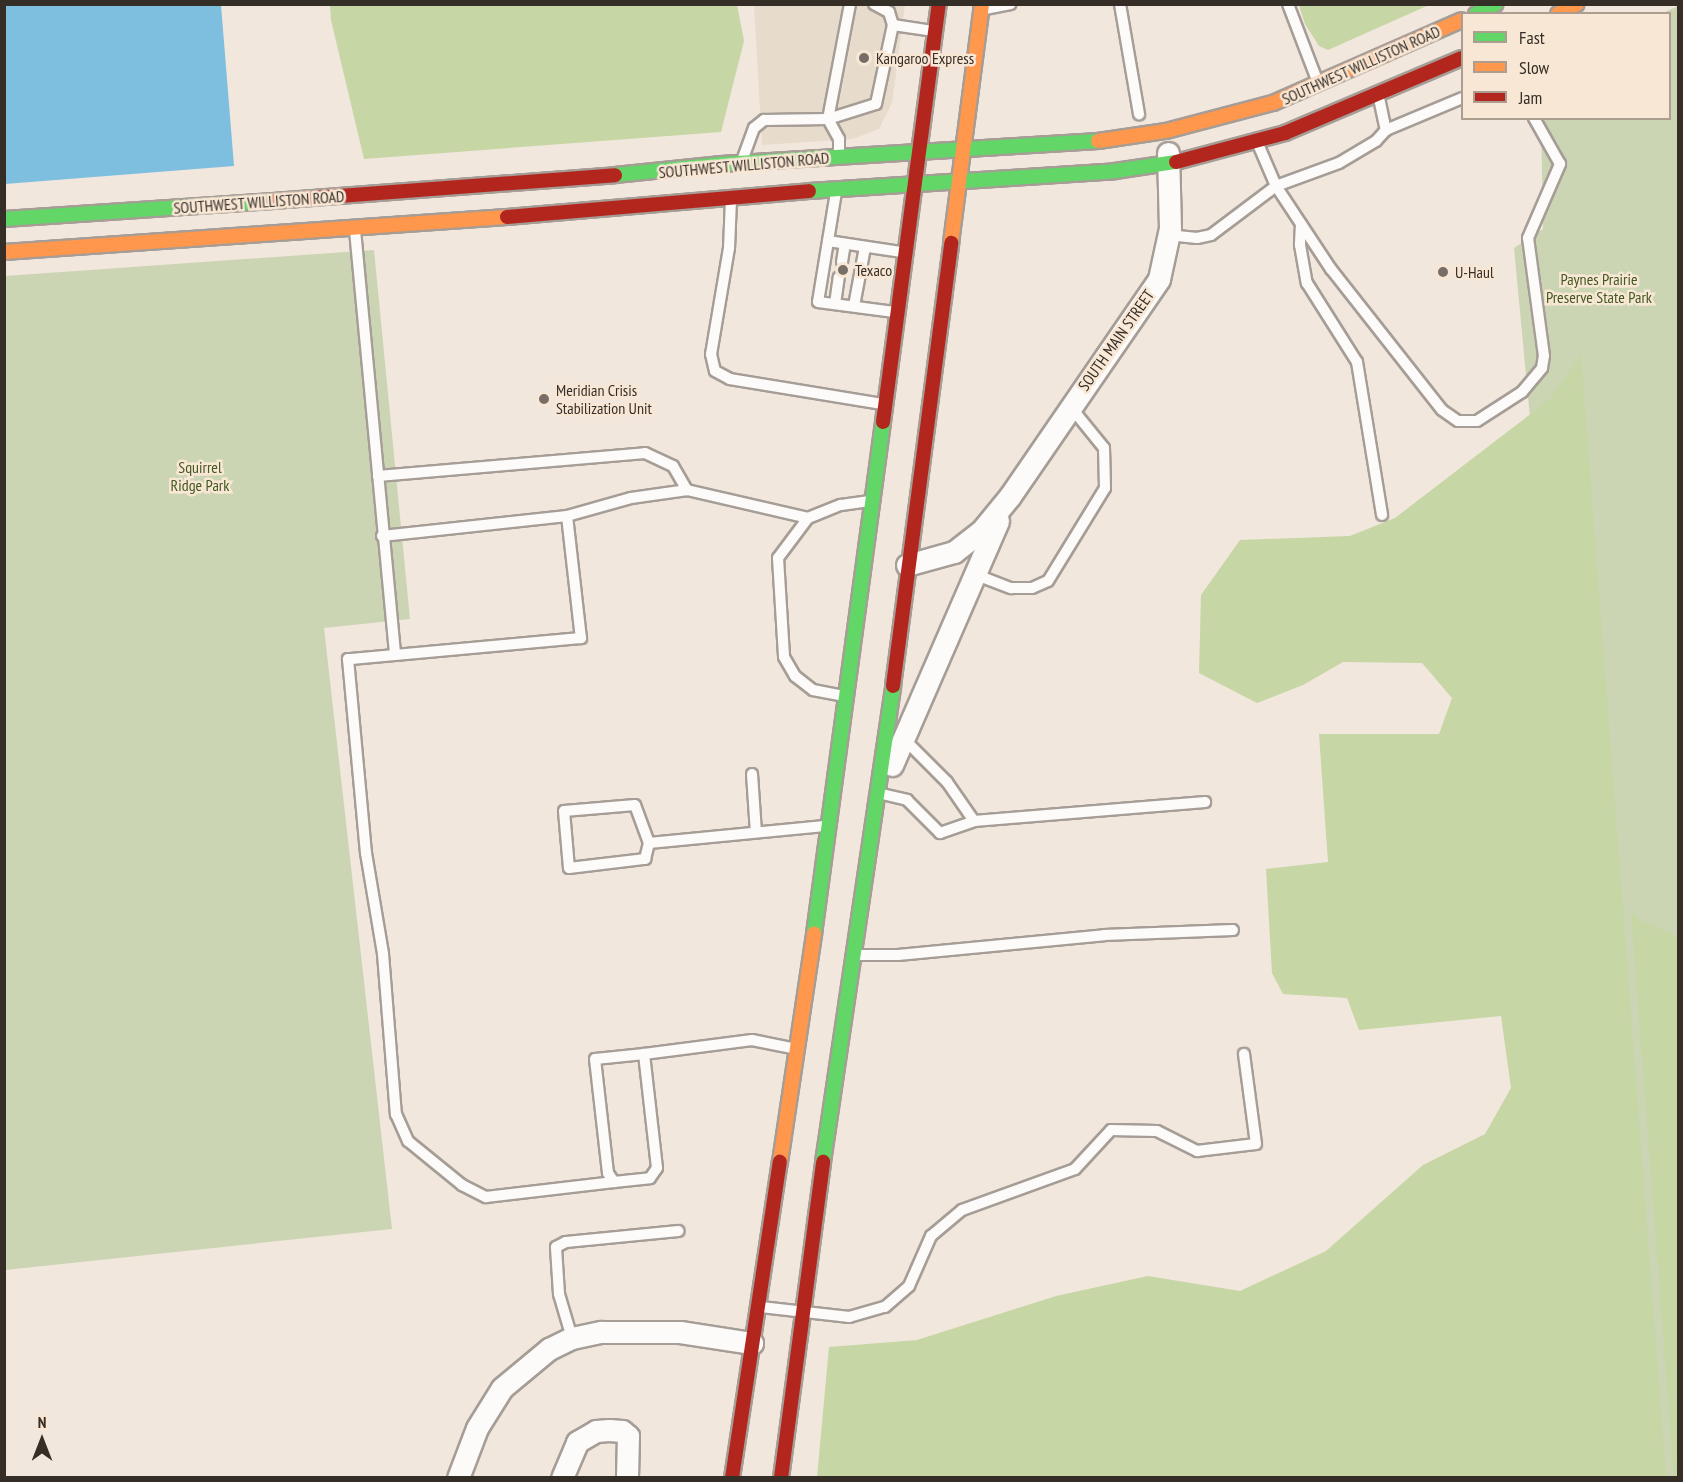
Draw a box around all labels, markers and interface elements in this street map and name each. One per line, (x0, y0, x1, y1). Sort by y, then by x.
legend (1461, 12, 1671, 120)
street label: SOUTHWEST WILLISTON ROAD (1279, 21, 1443, 109)
text: Fast (1519, 26, 1545, 49)
place label: Kangaroo Express (876, 48, 974, 68)
marker: Kangaroo Express (857, 51, 871, 65)
text: Slow (1519, 56, 1549, 79)
text: Jam (1519, 86, 1542, 109)
street label: SOUTHWEST WILLISTON ROAD (657, 148, 831, 182)
street label: SOUTHWEST WILLISTON ROAD (173, 186, 345, 218)
place label: Texaco (855, 260, 892, 280)
place label: U-Haul (1455, 262, 1494, 282)
marker: Texaco (836, 263, 850, 277)
marker: U-Haul (1436, 265, 1450, 279)
park label: Paynes Prairie Preserve State Park (1546, 269, 1652, 307)
street label: SOUTH MAIN STREET (1074, 286, 1158, 394)
place label: Meridian Crisis Stabilization Unit (556, 380, 652, 418)
marker: Meridian Crisis Stabilization Unit (537, 392, 551, 406)
park label: Squirrel Ridge Park (171, 457, 229, 495)
north arrow (12, 1410, 72, 1470)
text: N (38, 1412, 46, 1432)

